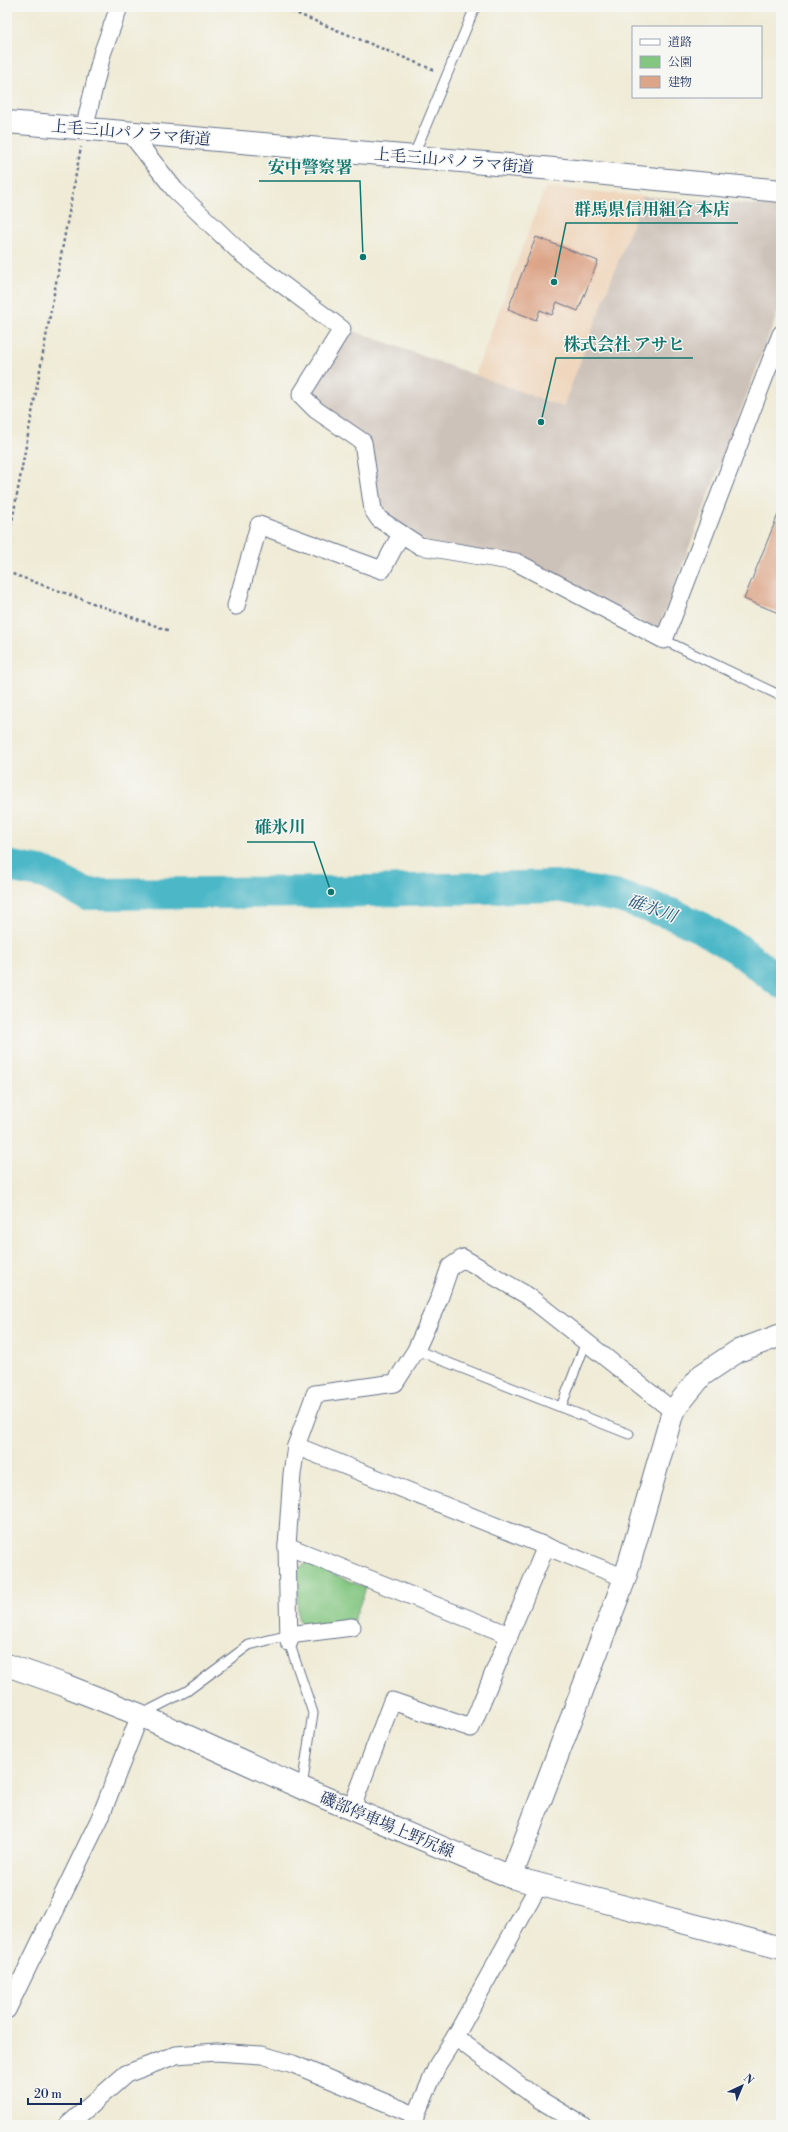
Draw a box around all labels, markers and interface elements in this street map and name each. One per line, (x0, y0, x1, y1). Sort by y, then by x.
legend (632, 26, 762, 98)
text: 道路 (668, 35, 692, 50)
text: 公園 (668, 55, 692, 70)
text: 建物 (668, 75, 692, 90)
street label: 上毛三山パノラマ街道 (50, 116, 212, 150)
street label: 上毛三山パノラマ街道 (373, 144, 535, 178)
callout: 安中警察署 (259, 152, 360, 181)
text: 安中警察署 (268, 157, 353, 179)
callout: 群馬県信用組合 本店 (566, 194, 738, 223)
text: 群馬県信用組合 本店 (574, 199, 730, 221)
callout: 株式会社 アサヒ (556, 329, 693, 358)
text: 株式会社 アサヒ (563, 334, 685, 356)
callout: 碓氷川 (247, 813, 314, 842)
text: 碓氷川 (255, 817, 306, 839)
water label: 碓氷川 (624, 890, 682, 929)
street label: 磯部停車場上野尻線 (317, 1788, 457, 1862)
north arrow (722, 2066, 762, 2106)
text: N (740, 2071, 756, 2088)
scale bar (28, 2080, 81, 2106)
text: 20 m (34, 2087, 62, 2102)

